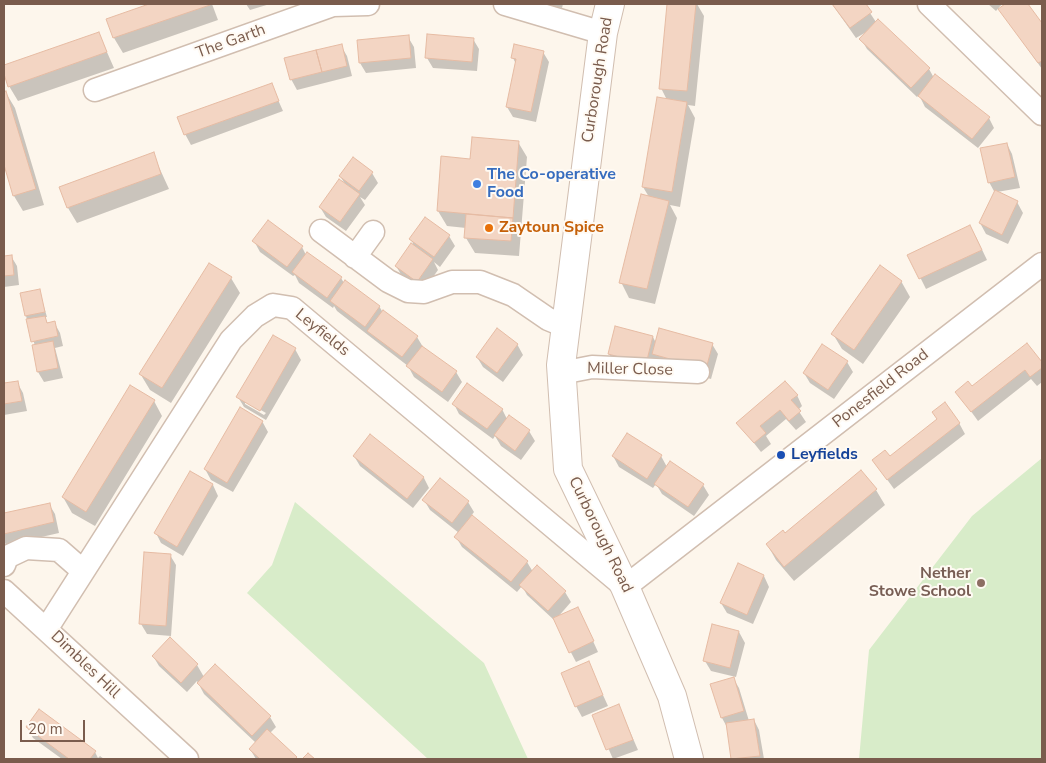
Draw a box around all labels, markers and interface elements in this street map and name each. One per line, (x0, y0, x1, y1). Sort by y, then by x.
street label: Curborough Road (579, 16, 617, 144)
street label: The Garth (194, 21, 268, 63)
place label: The Co-operative Food (487, 165, 616, 203)
marker: The Co-operative Food (471, 178, 483, 190)
place label: Zaytoun Spice (499, 218, 604, 238)
marker: Zaytoun Spice (483, 222, 495, 234)
street label: Leyfields (291, 305, 353, 361)
street label: Ponesfield Road (829, 345, 933, 433)
street label: Miller Close (587, 360, 673, 380)
place label: Leyfields (791, 445, 858, 465)
marker: Leyfields (775, 449, 787, 461)
street label: Curborough Road (564, 474, 636, 596)
place label: Nether Stowe School (869, 564, 971, 602)
marker: Nether Stowe School (975, 577, 987, 589)
street label: Dimbles Hill (46, 627, 124, 703)
scale bar (22, 710, 88, 742)
text: 20 m (28, 719, 63, 739)

